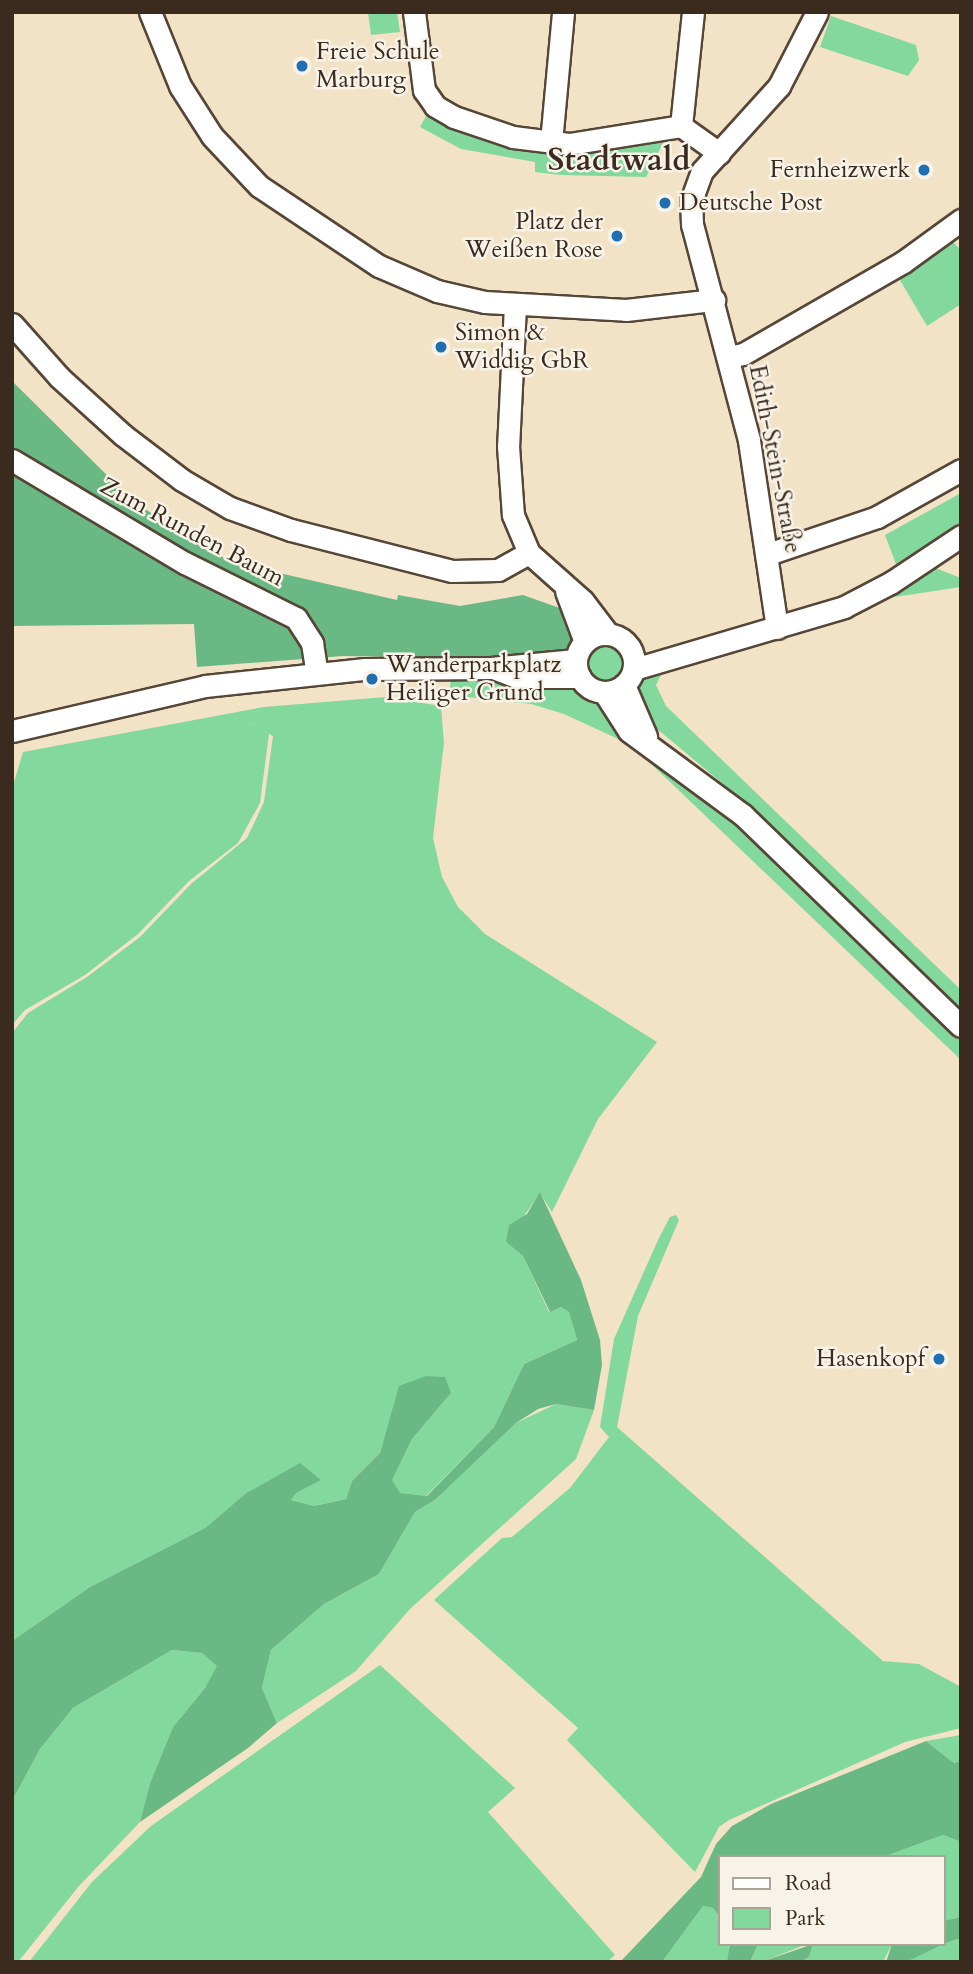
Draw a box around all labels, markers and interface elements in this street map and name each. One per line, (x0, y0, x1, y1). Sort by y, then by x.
place label: Freie Schule Marburg (316, 38, 440, 94)
marker: Freie Schule Marburg (294, 58, 310, 74)
district label: Stadtwald (547, 141, 691, 179)
place label: Fernheizwerk (770, 156, 910, 184)
marker: Fernheizwerk (916, 162, 932, 178)
place label: Deutsche Post (679, 189, 822, 217)
marker: Deutsche Post (657, 195, 673, 211)
place label: Platz der Weißen Rose (465, 208, 603, 264)
marker: Platz der Weißen Rose (609, 228, 625, 244)
place label: Simon & Widdig GbR (455, 319, 589, 375)
marker: Simon & Widdig GbR (433, 339, 449, 355)
street label: Edith-Stein-Straße (743, 362, 807, 556)
street label: Zum Runden Baum (95, 471, 289, 593)
place label: Wanderparkplatz Heiliger Grund (386, 651, 561, 707)
marker: Wanderparkplatz Heiliger Grund (364, 671, 380, 687)
place label: Hasenkopf (816, 1345, 925, 1373)
marker: Hasenkopf (931, 1351, 947, 1367)
legend (718, 1855, 945, 1946)
text: Road (785, 1869, 831, 1898)
text: Park (785, 1904, 825, 1933)

